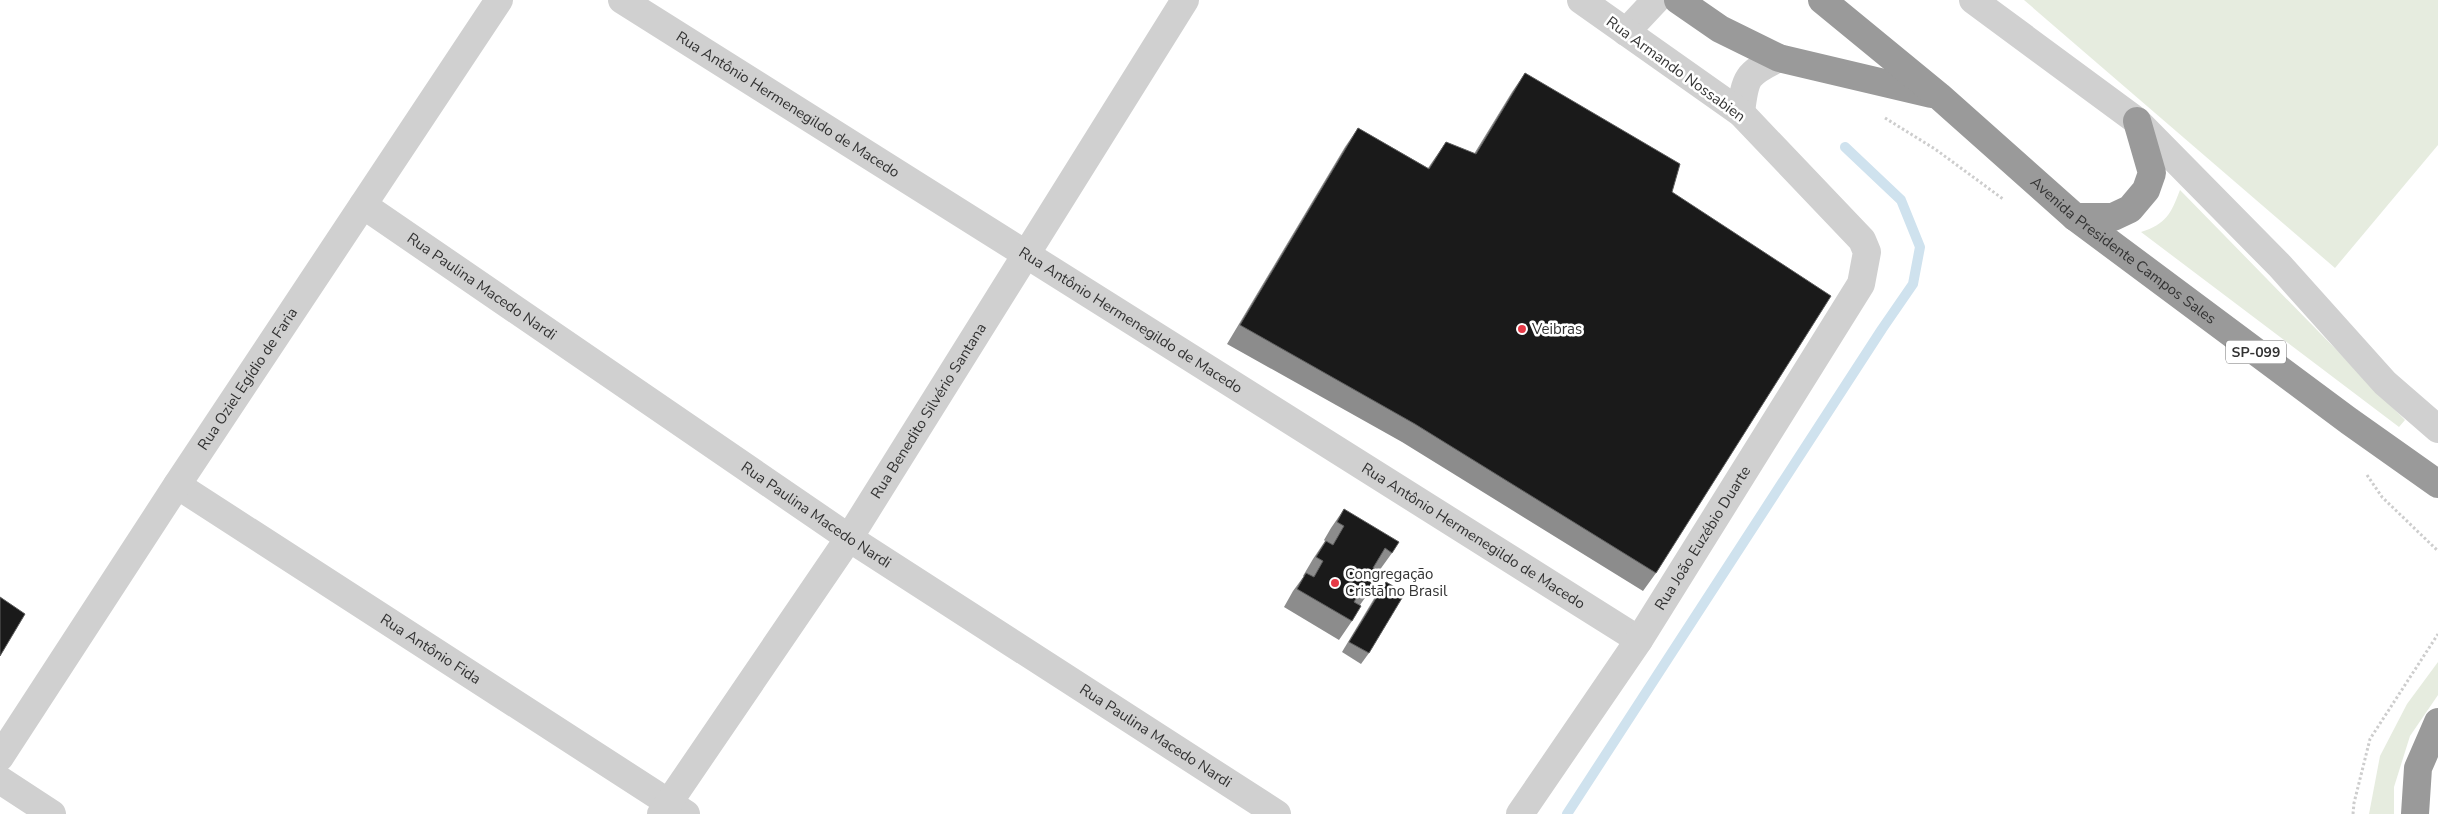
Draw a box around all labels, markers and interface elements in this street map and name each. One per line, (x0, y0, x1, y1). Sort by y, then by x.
street label: Rua Armando Nossabien (1602, 12, 1750, 126)
street label: Rua Antônio Hermenegildo de Macedo (672, 27, 903, 182)
street label: Avenida Presidente Campos Sales (2026, 172, 2220, 329)
street label: Rua Paulina Macedo Nardi (403, 228, 561, 345)
street label: Rua Antônio Hermenegildo de Macedo (1015, 242, 1246, 398)
street label: Rua Oziel Egídio de Faria (193, 304, 302, 454)
street label: Rua Benedito Silvério Santana (866, 319, 991, 502)
place label: Veibras (1531, 319, 1582, 339)
marker: Veibras (1516, 323, 1528, 335)
road number: SP-099 (2226, 341, 2286, 364)
street label: Rua Paulina Macedo Nardi (737, 457, 895, 573)
street label: Rua Antônio Hermenegildo de Macedo (1358, 458, 1589, 614)
street label: Rua João Euzébio Duarte (1650, 462, 1755, 614)
place label: Congregação Cristã no Brasil (1345, 564, 1448, 601)
marker: Congregação Cristã no Brasil (1329, 577, 1341, 589)
street label: Rua Antônio Fida (377, 609, 485, 689)
street label: Rua Paulina Macedo Nardi (1076, 679, 1236, 792)

